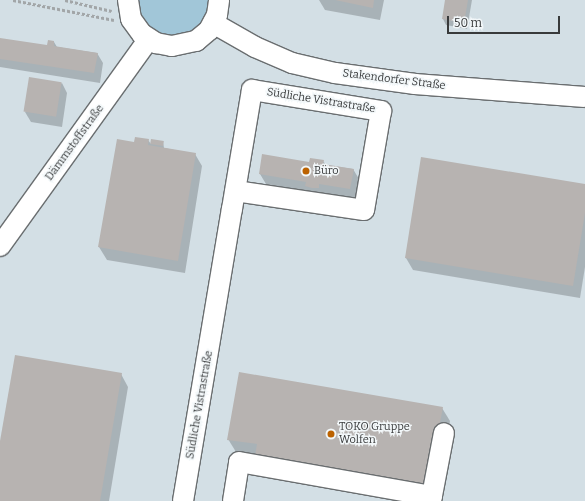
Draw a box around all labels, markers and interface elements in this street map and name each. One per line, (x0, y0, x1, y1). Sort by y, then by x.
scale bar (449, 8, 562, 34)
text: 50 m (454, 16, 482, 30)
street label: Stakendorfer Straße (342, 67, 446, 93)
street label: Südliche Vistrastraße (266, 86, 376, 116)
street label: Dämmstoffstraße (43, 103, 107, 183)
place label: Büro (314, 164, 339, 178)
marker: Büro (301, 166, 311, 176)
street label: Südliche Vistrastraße (184, 350, 216, 460)
place label: TOKO Gruppe Wolfen (339, 421, 410, 447)
marker: TOKO Gruppe Wolfen (326, 429, 336, 439)

